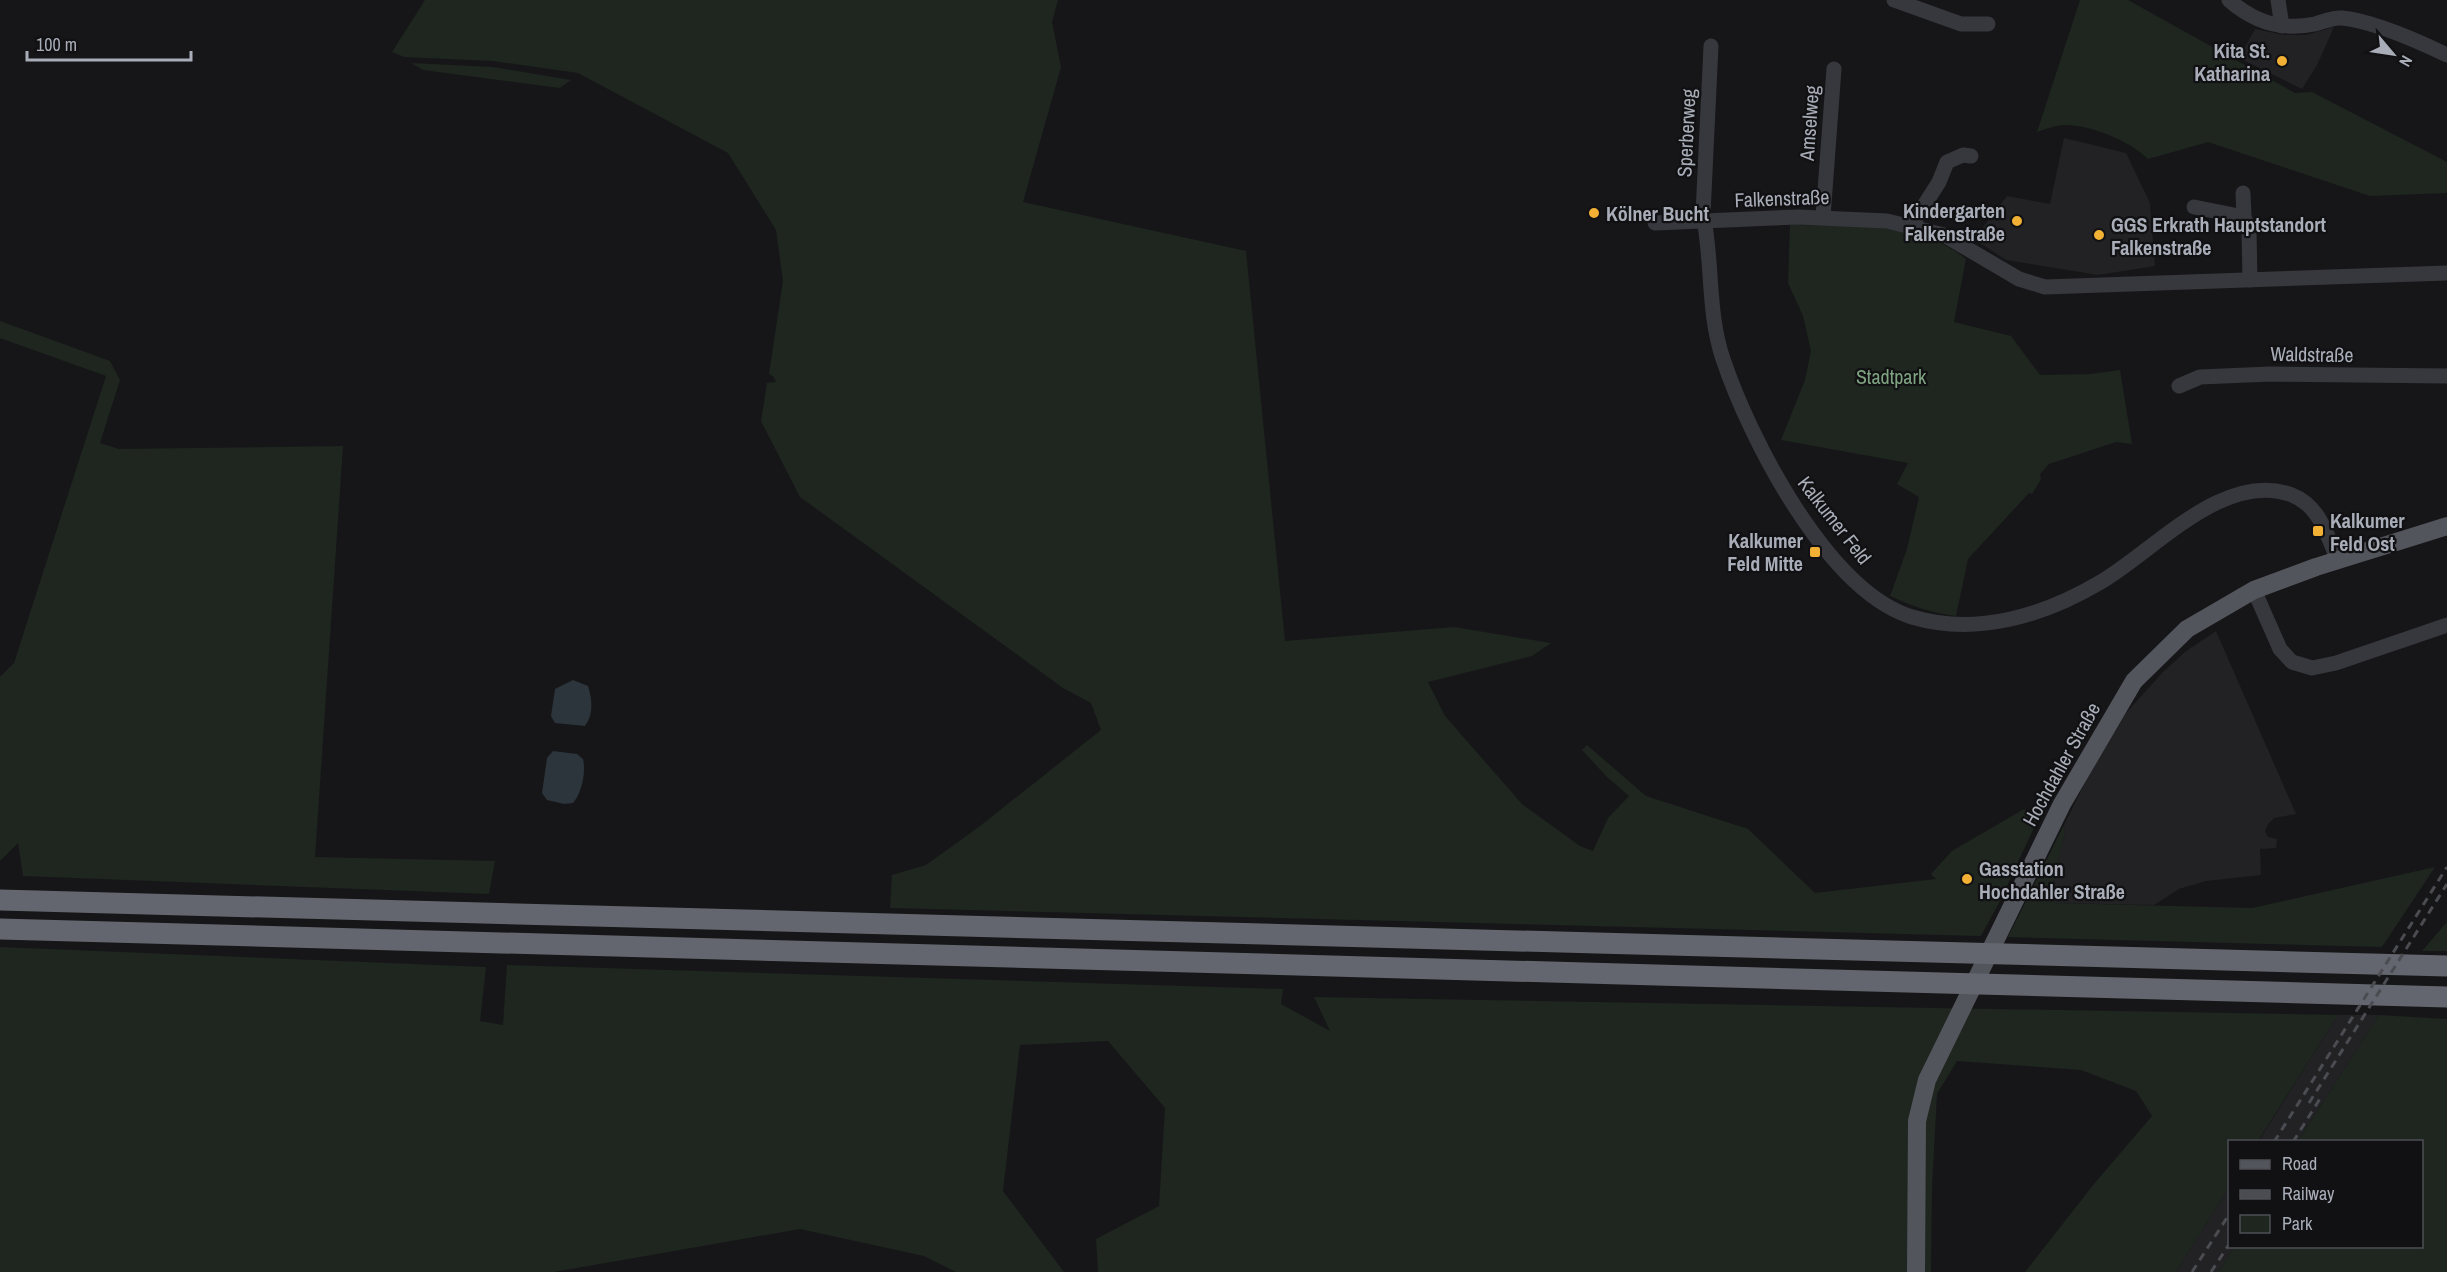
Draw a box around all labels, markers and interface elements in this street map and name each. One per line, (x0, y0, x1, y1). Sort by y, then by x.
scale bar (27, 24, 190, 62)
north arrow (2363, 24, 2423, 84)
text: 100 m (36, 32, 77, 57)
place label: Kita St. Katharina (2194, 37, 2270, 87)
text: N (2394, 52, 2418, 71)
marker: Kita St. Katharina (2275, 54, 2289, 68)
street label: Amselweg (1793, 84, 1825, 163)
street label: Sperberweg (1670, 88, 1702, 178)
street label: Falkenstraße (1734, 183, 1830, 213)
place label: Kindergarten Falkenstraße (1903, 197, 2005, 247)
place label: Kölner Bucht (1606, 200, 1709, 227)
marker: Kölner Bucht (1587, 206, 1601, 220)
place label: GGS Erkrath Hauptstandort Falkenstraße (2111, 211, 2327, 261)
marker: Kindergarten Falkenstraße (2010, 214, 2024, 228)
marker: GGS Erkrath Hauptstandort Falkenstraße (2092, 228, 2106, 242)
street label: Waldstraße (2270, 340, 2354, 368)
park label: Stadtpark (1856, 363, 1927, 390)
street label: Kalkumer Feld (1792, 470, 1878, 570)
place label: Kalkumer Feld Ost (2330, 507, 2405, 557)
marker: Kalkumer Feld Ost (2311, 524, 2325, 538)
place label: Kalkumer Feld Mitte (1727, 527, 1804, 577)
marker: Kalkumer Feld Mitte (1808, 545, 1822, 559)
street label: Hochdahler Straße (2016, 697, 2106, 831)
place label: Gasstation Hochdahler Straße (1979, 855, 2125, 905)
marker: Gasstation Hochdahler Straße (1960, 872, 1974, 886)
legend (2228, 1140, 2423, 1248)
text: Road (2282, 1151, 2317, 1176)
text: Railway (2282, 1181, 2335, 1206)
text: Park (2282, 1211, 2313, 1236)

